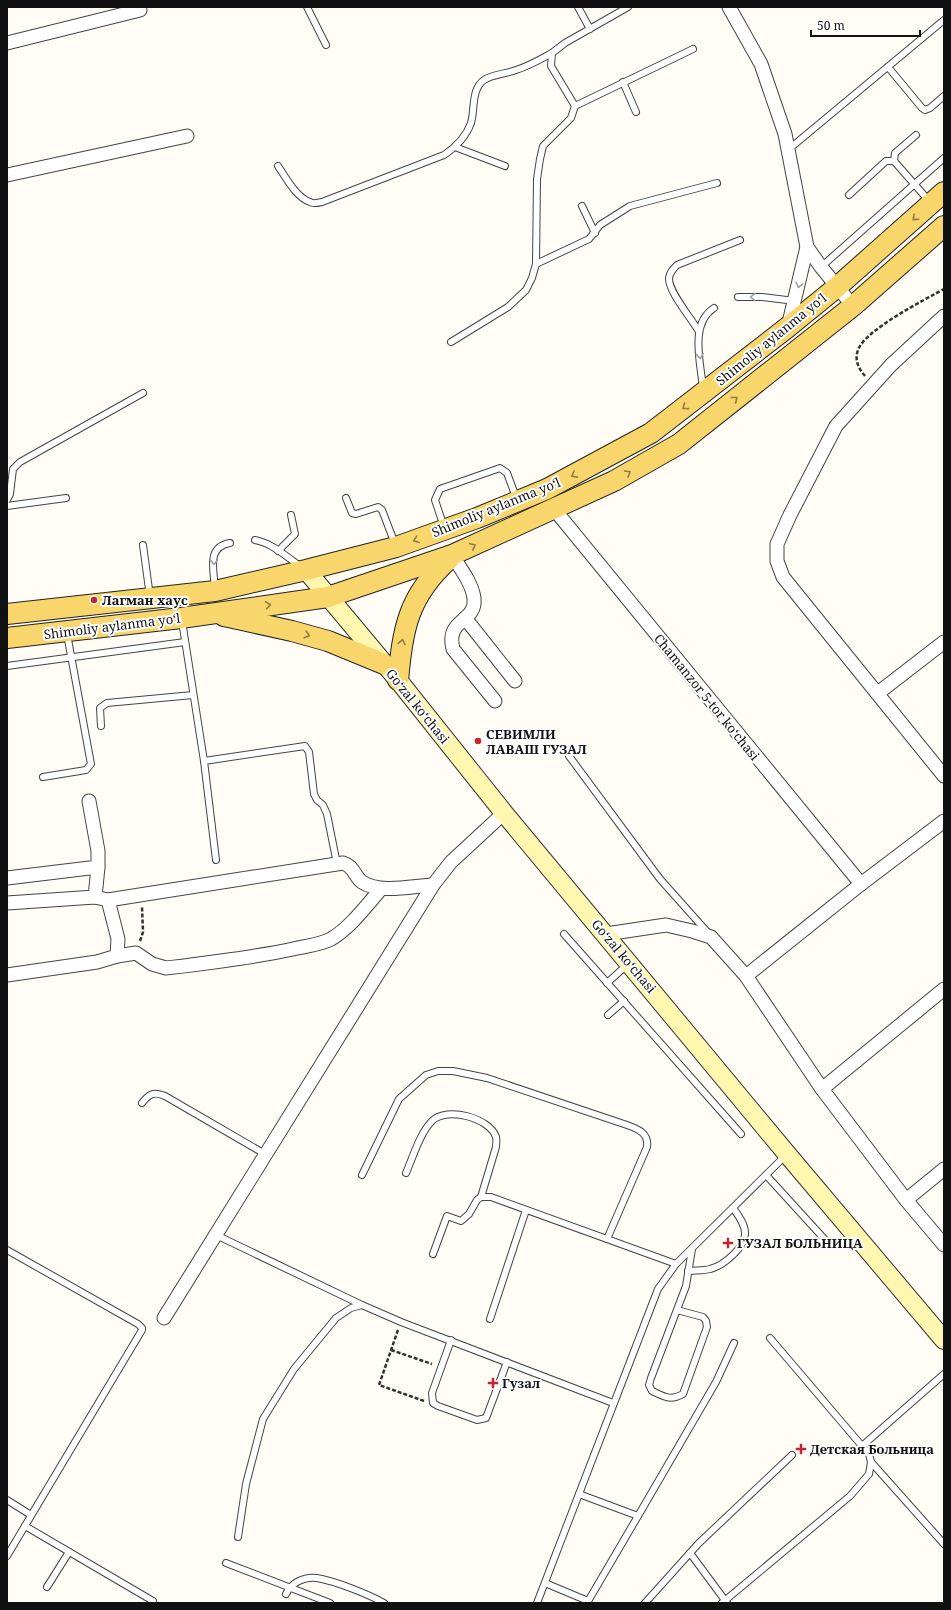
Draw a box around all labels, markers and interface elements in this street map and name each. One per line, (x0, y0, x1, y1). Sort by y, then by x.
scale bar (811, 12, 920, 38)
text: 50 m (817, 17, 845, 34)
one-way arrow (912, 213, 920, 220)
one-way arrow (795, 282, 803, 288)
street label: Shimoliy aylanma yoʻl (712, 289, 830, 389)
one-way arrow (750, 293, 756, 301)
one-way arrow (695, 353, 704, 359)
one-way arrow (730, 397, 737, 404)
one-way arrow (682, 402, 689, 409)
one-way arrow (571, 470, 578, 477)
one-way arrow (624, 470, 631, 477)
street label: Shimoliy aylanma yoʻl (429, 473, 563, 541)
one-way arrow (412, 536, 419, 544)
one-way arrow (468, 543, 476, 551)
one-way arrow (210, 559, 218, 565)
place label: Лагман хаус (102, 591, 188, 609)
marker: Лагман хаус (89, 595, 99, 605)
one-way arrow (265, 601, 271, 610)
street label: Shimoliy aylanma yoʻl (43, 609, 181, 643)
one-way arrow (303, 630, 310, 639)
street label: Chamanzor 5-tor koʻchasi (650, 630, 764, 764)
one-way arrow (397, 639, 406, 645)
street label: Goʻzal koʻchasi (382, 665, 454, 747)
place label: СЕВИМЛИ ЛАВАШ ГУЗАЛ (486, 725, 587, 758)
marker: СЕВИМЛИ ЛАВАШ ГУЗАЛ (473, 736, 483, 746)
street label: Goʻzal koʻchasi (588, 915, 660, 997)
place label: ГУЗАЛ БОЛЬНИЦА (737, 1234, 863, 1252)
marker: ГУЗАЛ БОЛЬНИЦА (722, 1237, 734, 1249)
place label: Гузал (502, 1374, 540, 1392)
marker: Гузал (487, 1377, 499, 1389)
place label: Детская Больница (810, 1440, 934, 1458)
marker: Детская Больница (795, 1443, 807, 1455)

